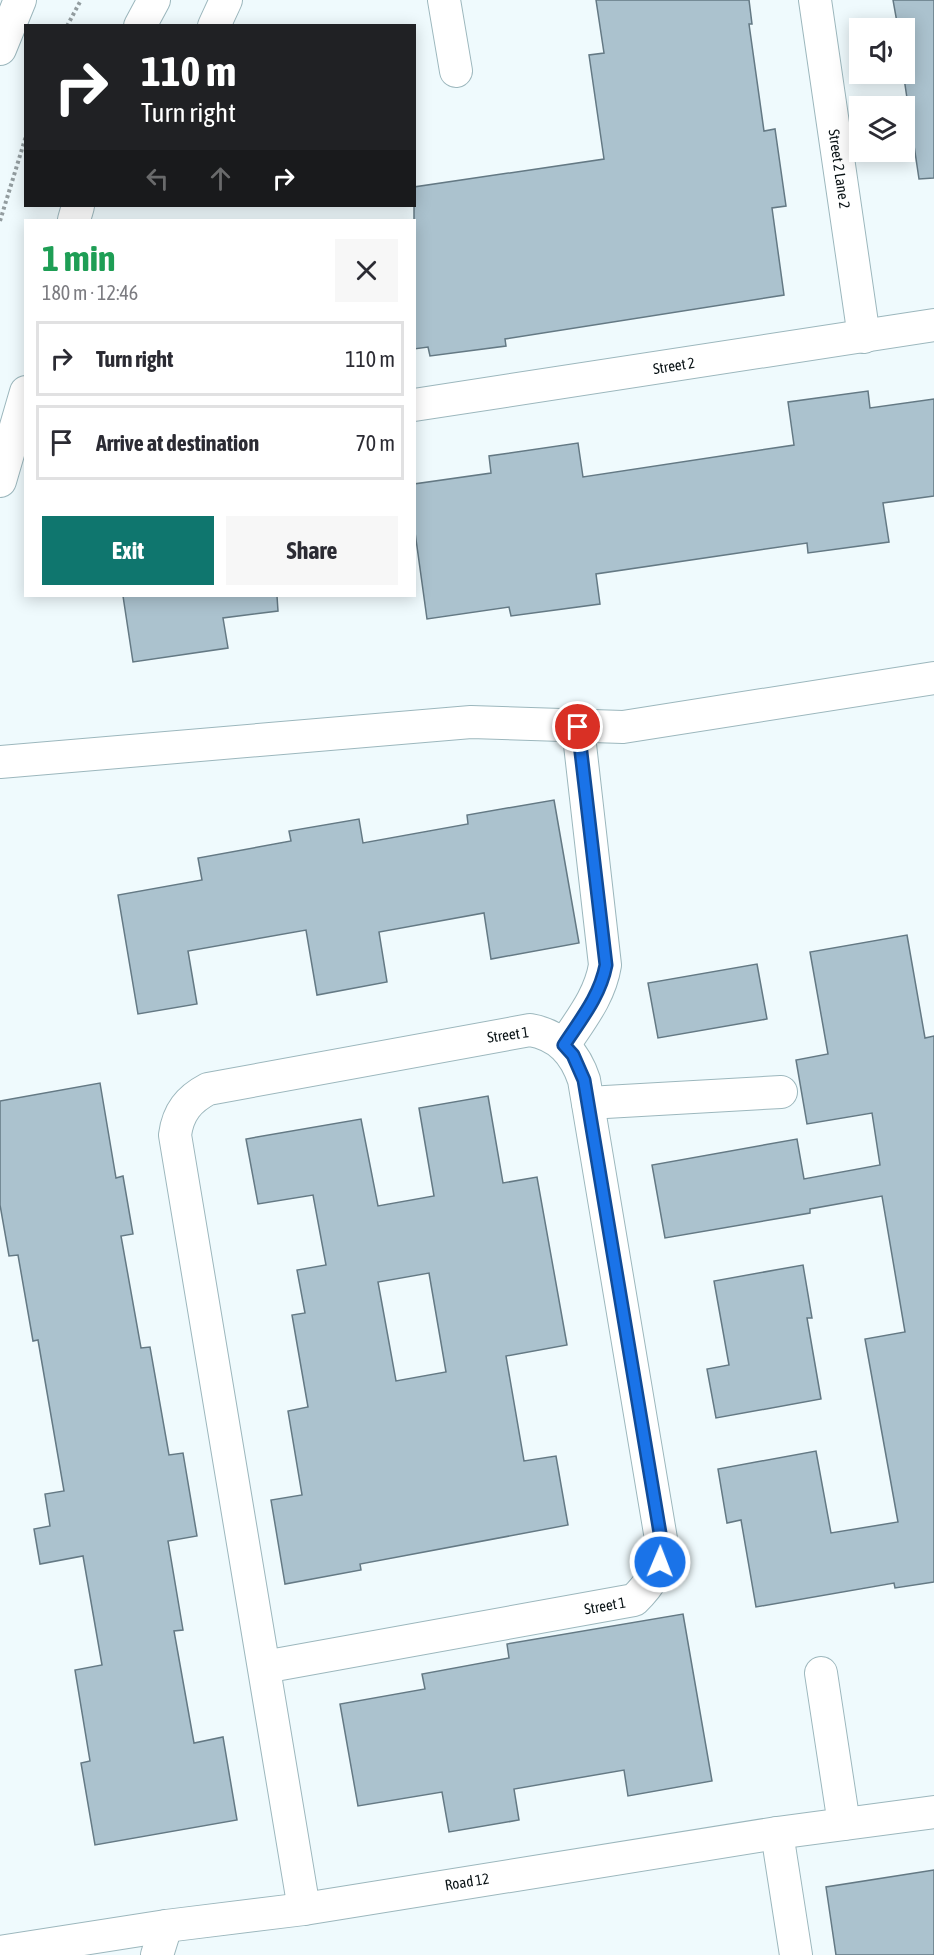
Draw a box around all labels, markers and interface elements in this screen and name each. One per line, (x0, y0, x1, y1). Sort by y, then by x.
map controls (849, 18, 915, 162)
button: sound (849, 18, 915, 84)
text: 110 m (141, 47, 236, 95)
icon: right (42, 48, 120, 126)
button: layers (849, 96, 915, 162)
text: Turn right (141, 97, 236, 128)
street label: Street 2 Lane 2 (826, 128, 853, 210)
icon: left (141, 162, 174, 195)
icon: ahead (204, 162, 237, 195)
icon: right (267, 162, 300, 195)
text: 1 min (42, 237, 116, 279)
button: close (335, 239, 398, 302)
text: 180 m · 12:46 (42, 281, 138, 304)
icon: right (45, 342, 78, 375)
text: Turn right (96, 346, 173, 372)
text: 110 m (345, 346, 395, 372)
street label: Street 2 (652, 354, 696, 377)
icon: arrive (45, 426, 78, 459)
text: Arrive at destination (96, 430, 259, 456)
text: 70 m (355, 430, 395, 456)
button: Exit (42, 516, 214, 585)
button: Share (226, 516, 398, 585)
pin (552, 701, 603, 752)
icon: arrive (561, 710, 594, 743)
street label: Street 1 (486, 1023, 530, 1046)
position arrow (628, 1530, 692, 1594)
street label: Street 1 (583, 1593, 627, 1618)
street label: Road 12 (443, 1870, 490, 1893)

